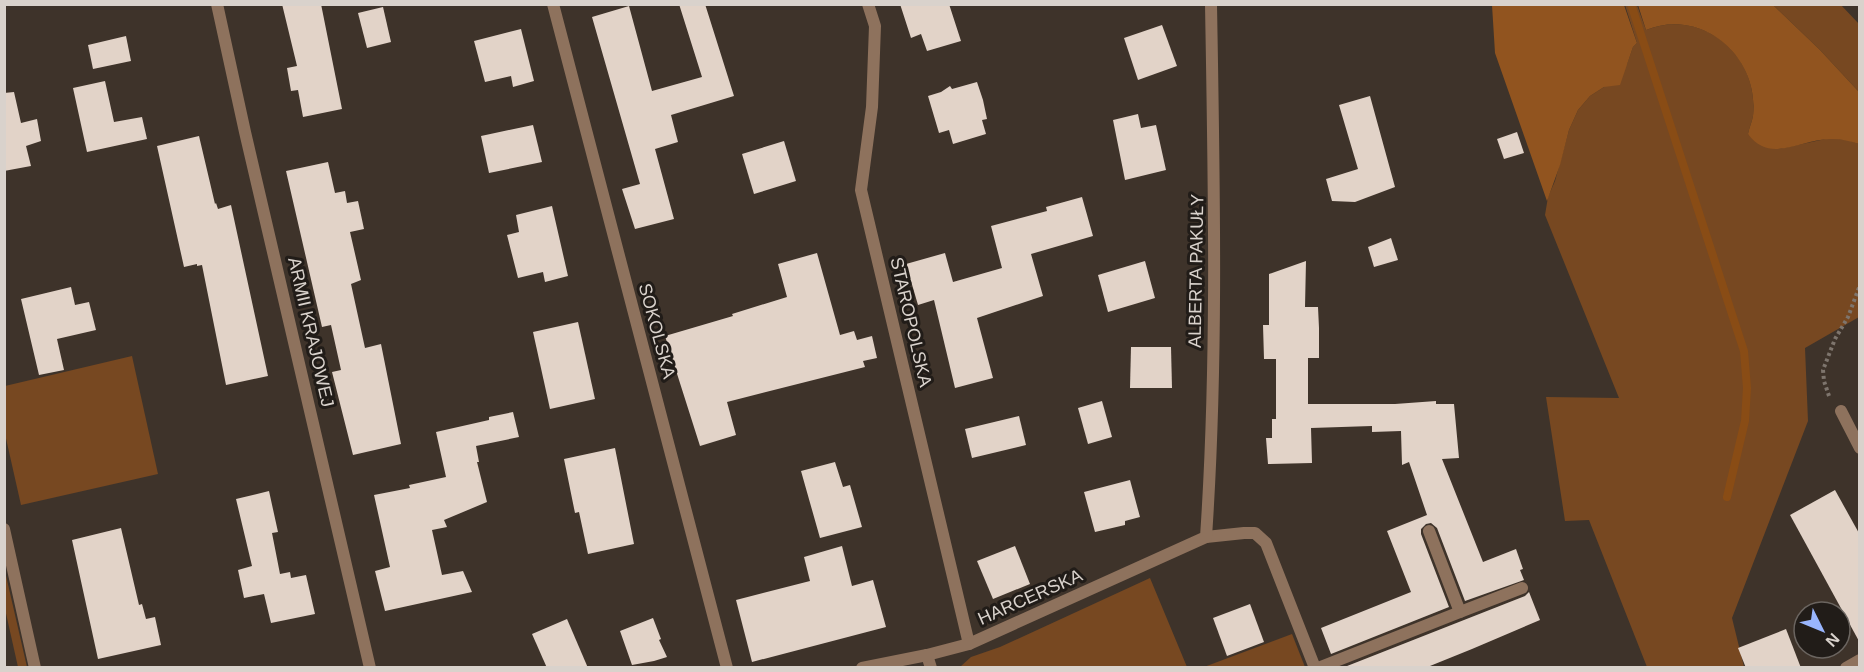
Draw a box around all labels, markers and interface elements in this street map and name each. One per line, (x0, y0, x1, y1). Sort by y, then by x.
street label: ALBERTA PAKUŁY (1185, 194, 1207, 348)
street label: ARMII KRAJOWEJ (284, 255, 338, 409)
street label: STAROPOLSKA (886, 255, 936, 389)
street label: SOKOLSKA (635, 281, 679, 381)
street label: HARCERSKA (975, 565, 1085, 629)
north arrow (1792, 600, 1852, 660)
text: N (1822, 630, 1843, 650)

